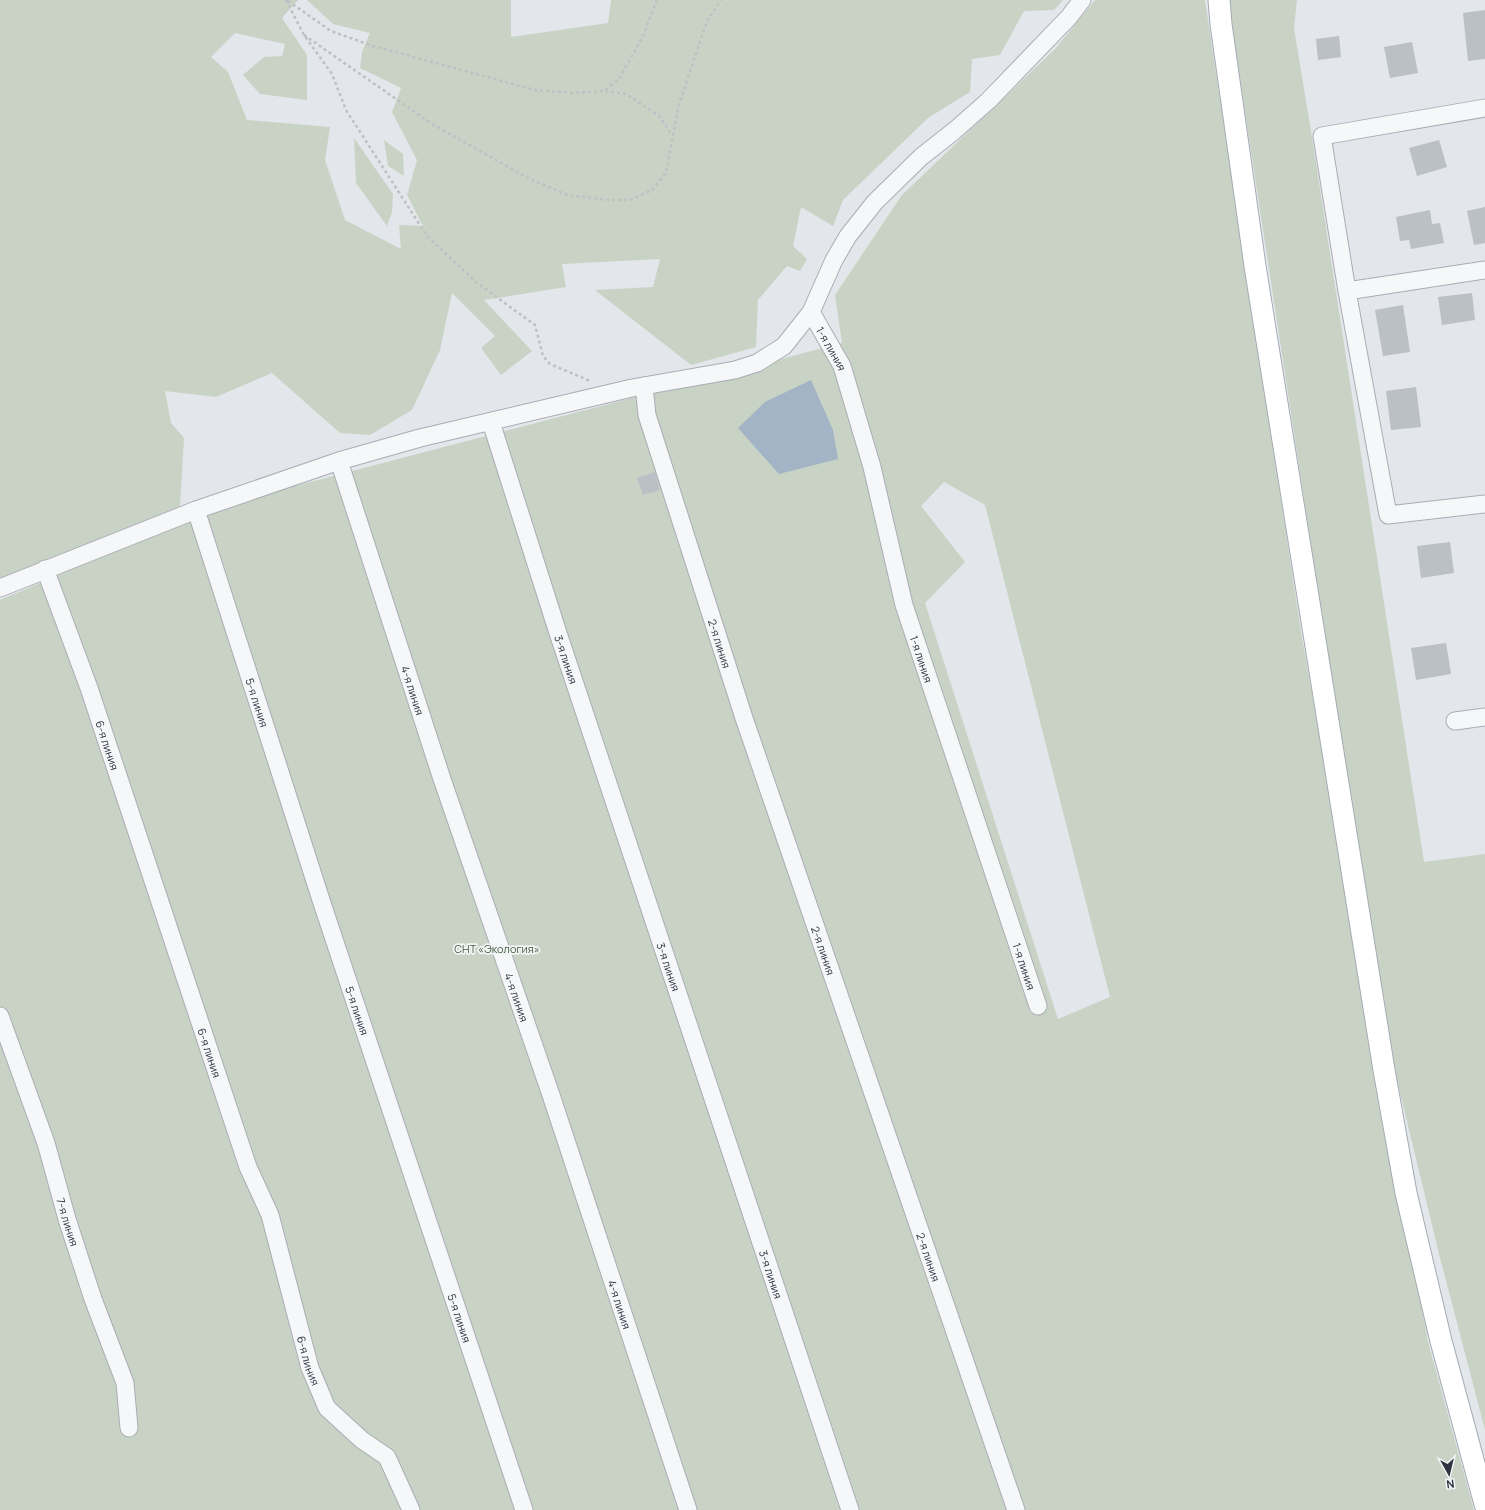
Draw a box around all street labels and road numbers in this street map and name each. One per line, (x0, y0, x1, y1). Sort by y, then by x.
street label: 1-я линия (813, 324, 850, 372)
street label: 2-я линия (705, 617, 735, 670)
street label: 3-я линия (552, 633, 582, 686)
street label: 1-я линия (907, 633, 937, 684)
street label: 4-я линия (398, 664, 428, 717)
street label: 5-я линия (243, 676, 273, 729)
street label: 6-я линия (93, 718, 123, 772)
street label: 2-я линия (808, 924, 839, 977)
street label: 3-я линия (654, 940, 684, 993)
street label: 1-я линия (1010, 941, 1039, 992)
street label: 4-я линия (502, 971, 533, 1024)
street label: 5-я линия (343, 984, 373, 1037)
street label: 6-я линия (195, 1026, 225, 1079)
street label: 7-я линия (54, 1196, 83, 1248)
street label: 2-я линия (914, 1230, 944, 1283)
street label: 3-я линия (756, 1248, 787, 1300)
street label: 4-я линия (605, 1278, 635, 1331)
street label: 5-я линия (445, 1291, 475, 1344)
street label: 6-я линия (294, 1334, 324, 1388)

